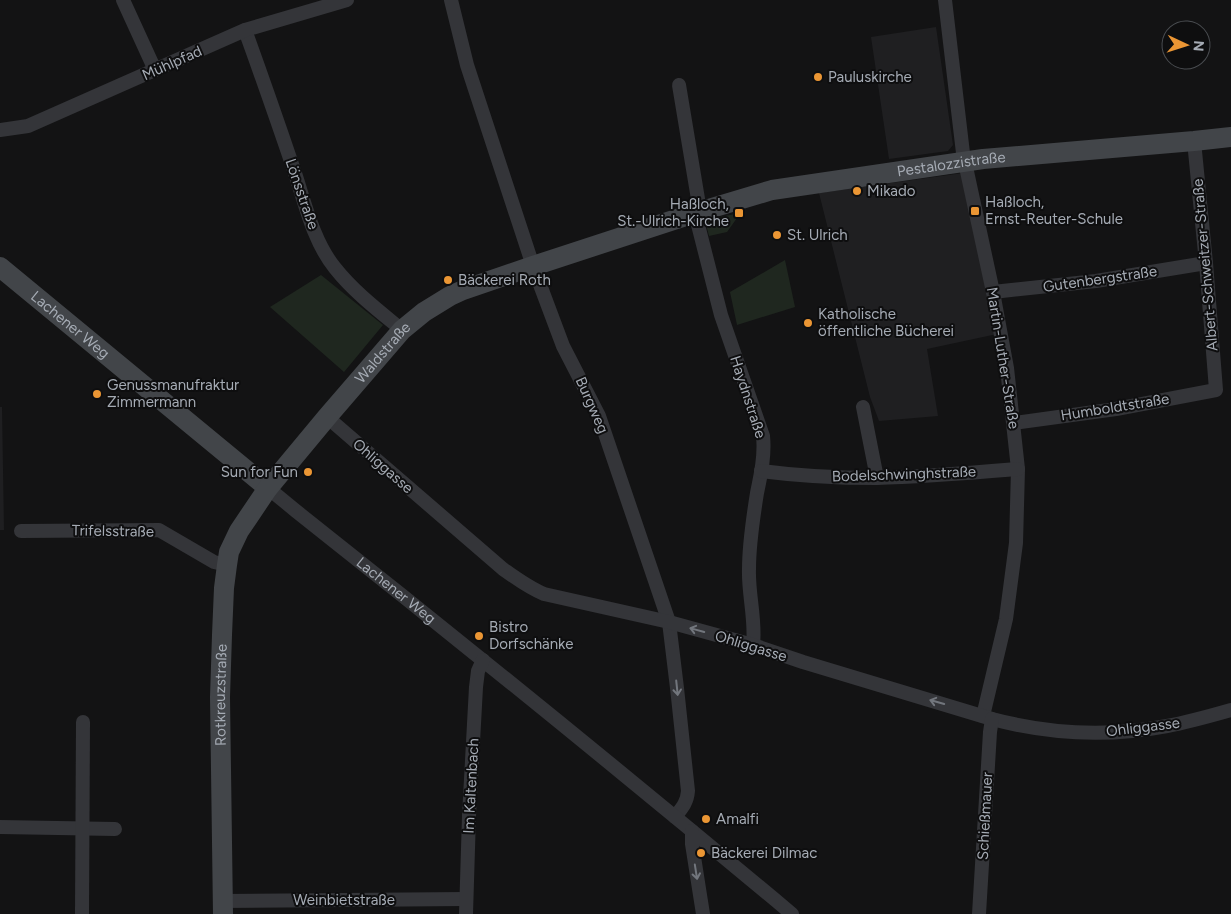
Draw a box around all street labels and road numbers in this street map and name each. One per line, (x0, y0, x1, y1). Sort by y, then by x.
street label: Mühlpfad (139, 42, 205, 84)
street label: Pestalozzistraße (896, 148, 1006, 181)
street label: Lönsstraße (281, 156, 323, 232)
street label: Albert-Schweitzer-Straße (1188, 178, 1222, 352)
street label: Gutenbergstraße (1042, 262, 1158, 296)
street label: Martin-Luther-Straße (983, 286, 1023, 430)
street label: Lachener Weg (27, 287, 113, 362)
street label: Waldstraße (351, 318, 414, 387)
street label: Haydnstraße (726, 353, 770, 441)
street label: Burgweg (572, 374, 612, 436)
street label: Humboldtstraße (1059, 390, 1171, 424)
street label: Ohliggasse (349, 435, 417, 497)
street label: Bodelschwinghstraße (832, 462, 976, 486)
street label: Trifelsstraße (72, 521, 154, 541)
street label: Lachener Weg (353, 553, 439, 628)
street label: Ohliggasse (713, 627, 789, 665)
street label: Rotkreuzstraße (211, 644, 231, 746)
street label: Ohliggasse (1105, 714, 1181, 740)
street label: Im Kaltenbach (460, 738, 482, 834)
street label: Schießmauer (974, 772, 996, 860)
street label: Weinbietstraße (293, 891, 395, 909)

